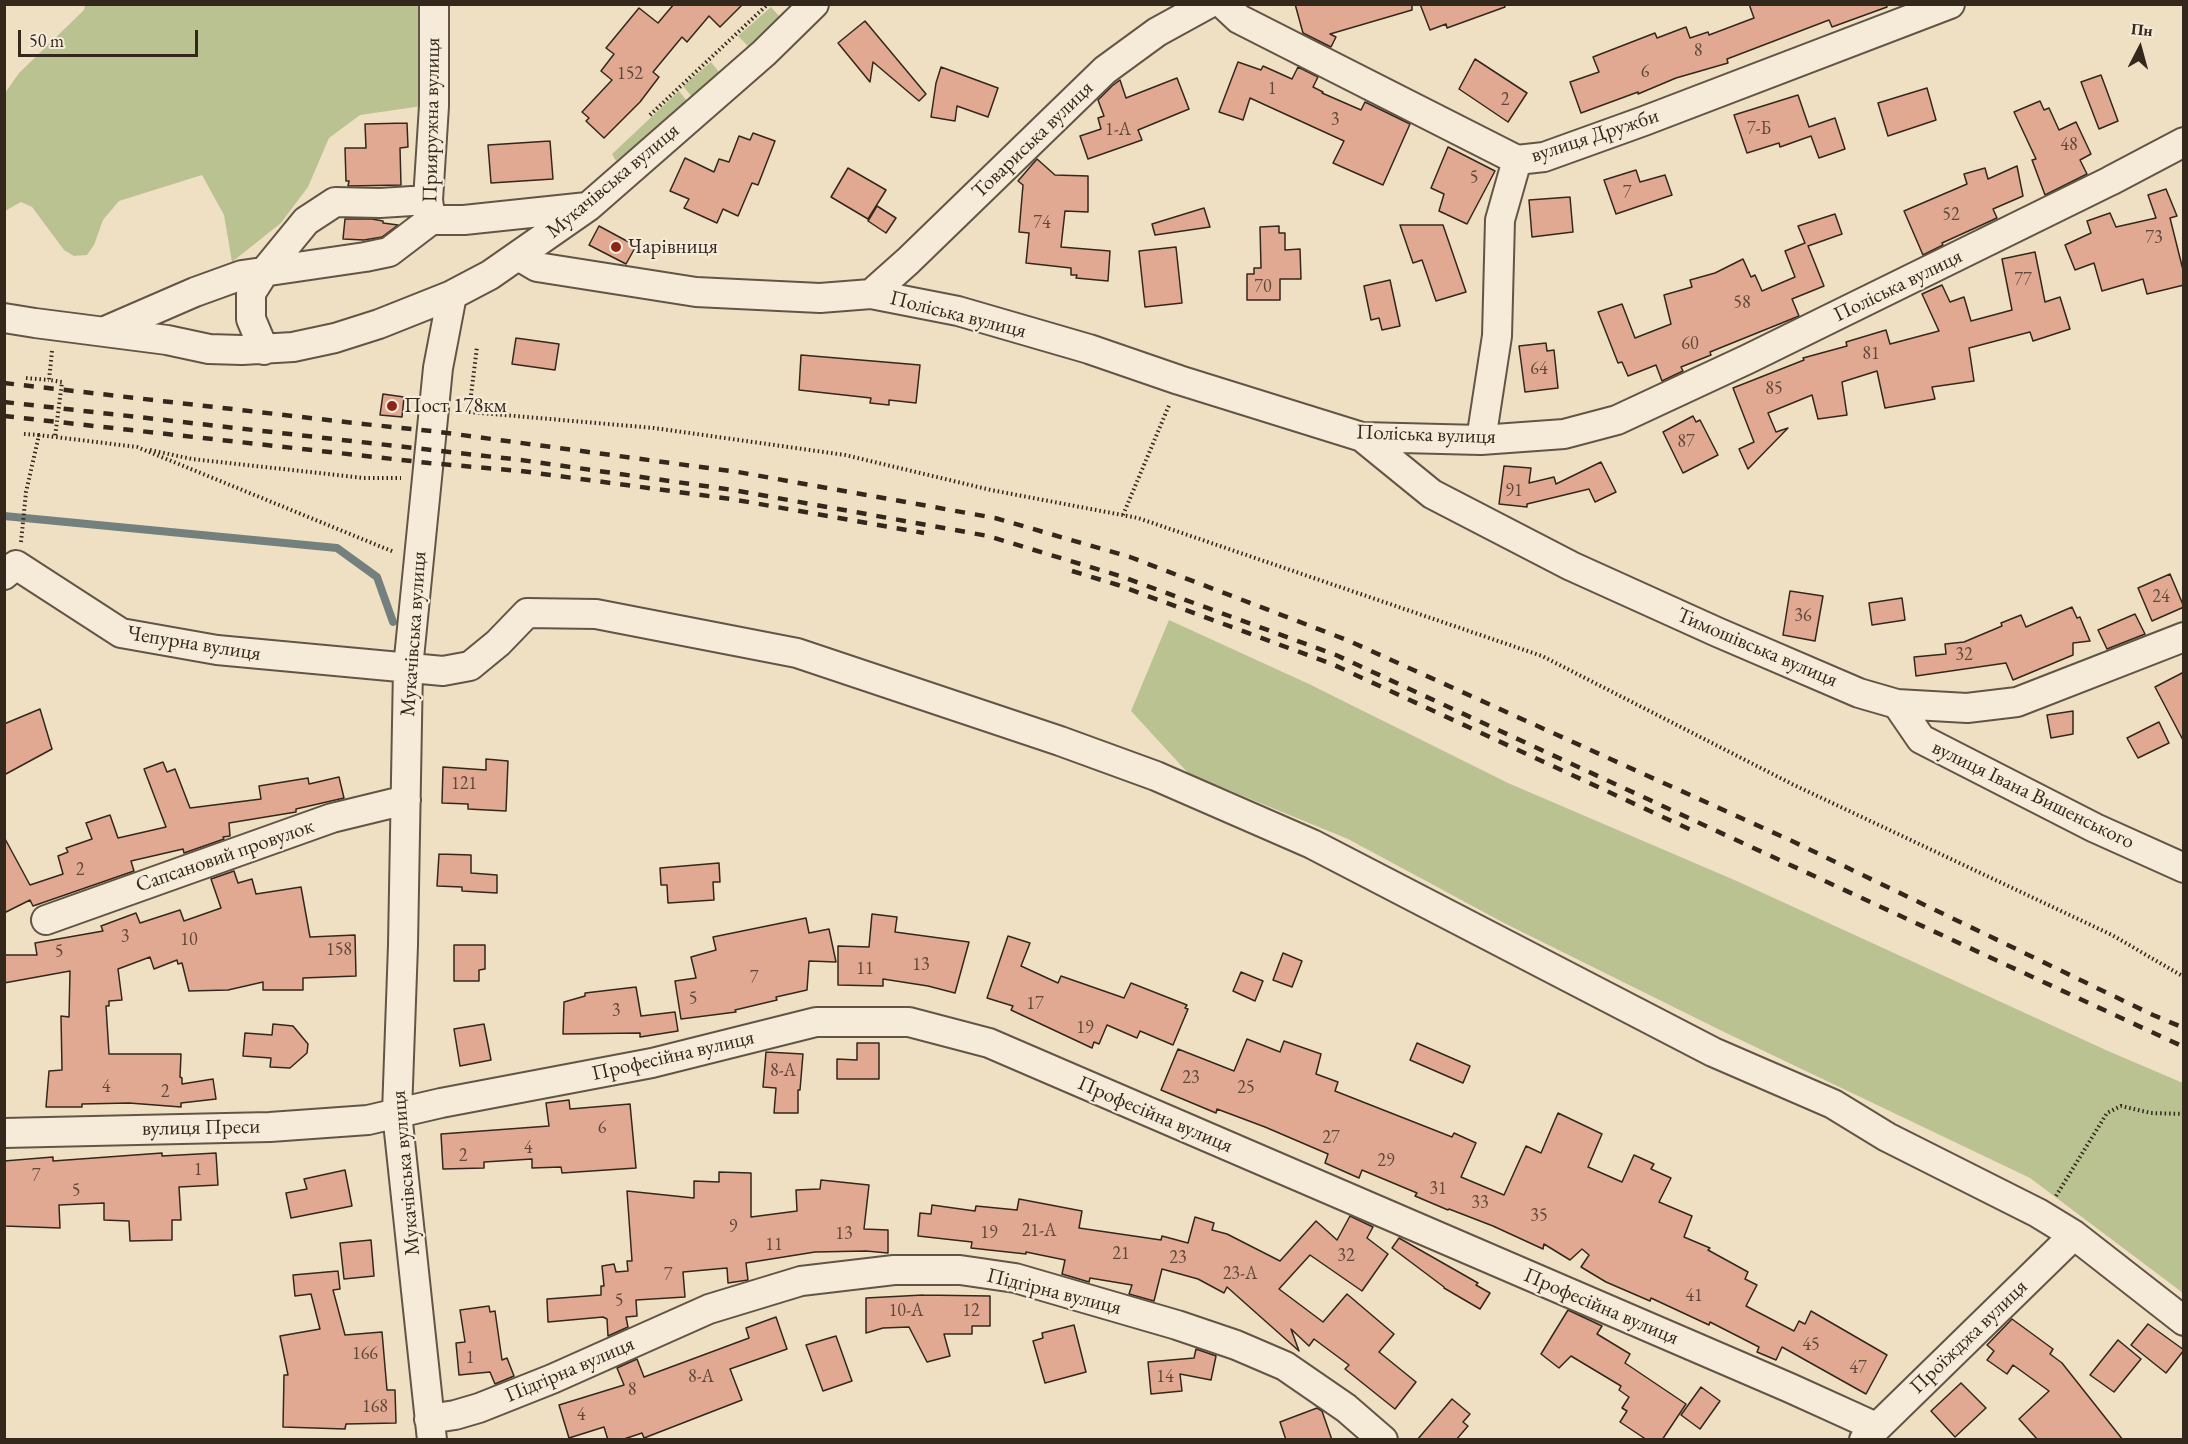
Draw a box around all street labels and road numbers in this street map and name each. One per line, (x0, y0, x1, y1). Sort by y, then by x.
street label: Прияружна вулиця (418, 37, 446, 203)
street label: Товариська вулиця (967, 76, 1099, 204)
street label: вулиця Дружби (1528, 103, 1662, 169)
street label: Мукачівська вулиця (541, 118, 685, 244)
street label: Поліська вулиця (1830, 244, 1966, 328)
street label: Поліська вулиця (887, 286, 1029, 344)
street label: Поліська вулиця (1356, 420, 1496, 450)
street label: Мукачівська вулиця (396, 550, 432, 718)
street label: Тимошівська вулиця (1673, 603, 1841, 693)
street label: Чепурна вулиця (125, 621, 263, 667)
street label: вулиця Івана Вишенського (1928, 735, 2138, 855)
street label: Сапсановий провулок (133, 814, 317, 898)
street label: Професійна вулиця (589, 1025, 757, 1087)
street label: Професійна вулиця (1074, 1071, 1236, 1159)
street label: Мукачівська вулиця (386, 1089, 426, 1257)
street label: вулиця Преси (142, 1114, 260, 1142)
street label: Підгірна вулиця (984, 1263, 1124, 1321)
street label: Професійна вулиця (1520, 1263, 1682, 1351)
street label: Проїжджа вулиця (1905, 1275, 2033, 1399)
street label: Підгірна вулиця (502, 1331, 638, 1409)

